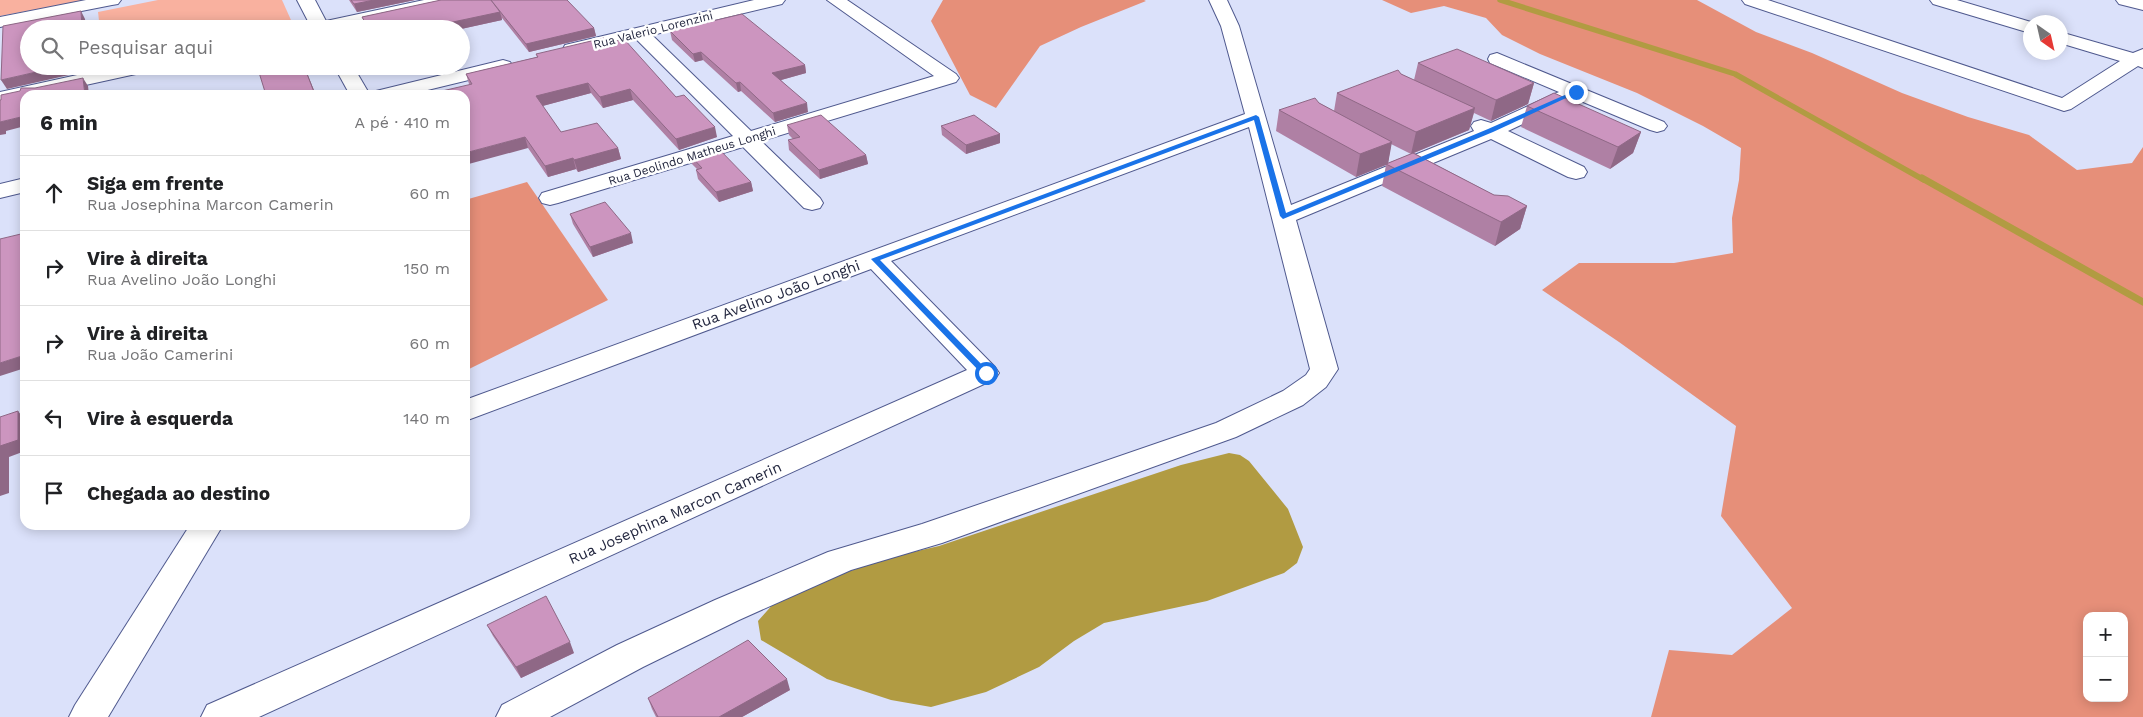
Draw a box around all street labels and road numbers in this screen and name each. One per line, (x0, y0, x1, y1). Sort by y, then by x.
street label: Rua Valerio Lorenzini (592, 8, 714, 52)
street label: Rua Deolindo Matheus Longhi (607, 124, 777, 188)
street label: Rua Avelino João Longhi (690, 256, 862, 334)
street label: Rua Josephina Marcon Camerin (566, 458, 784, 568)

